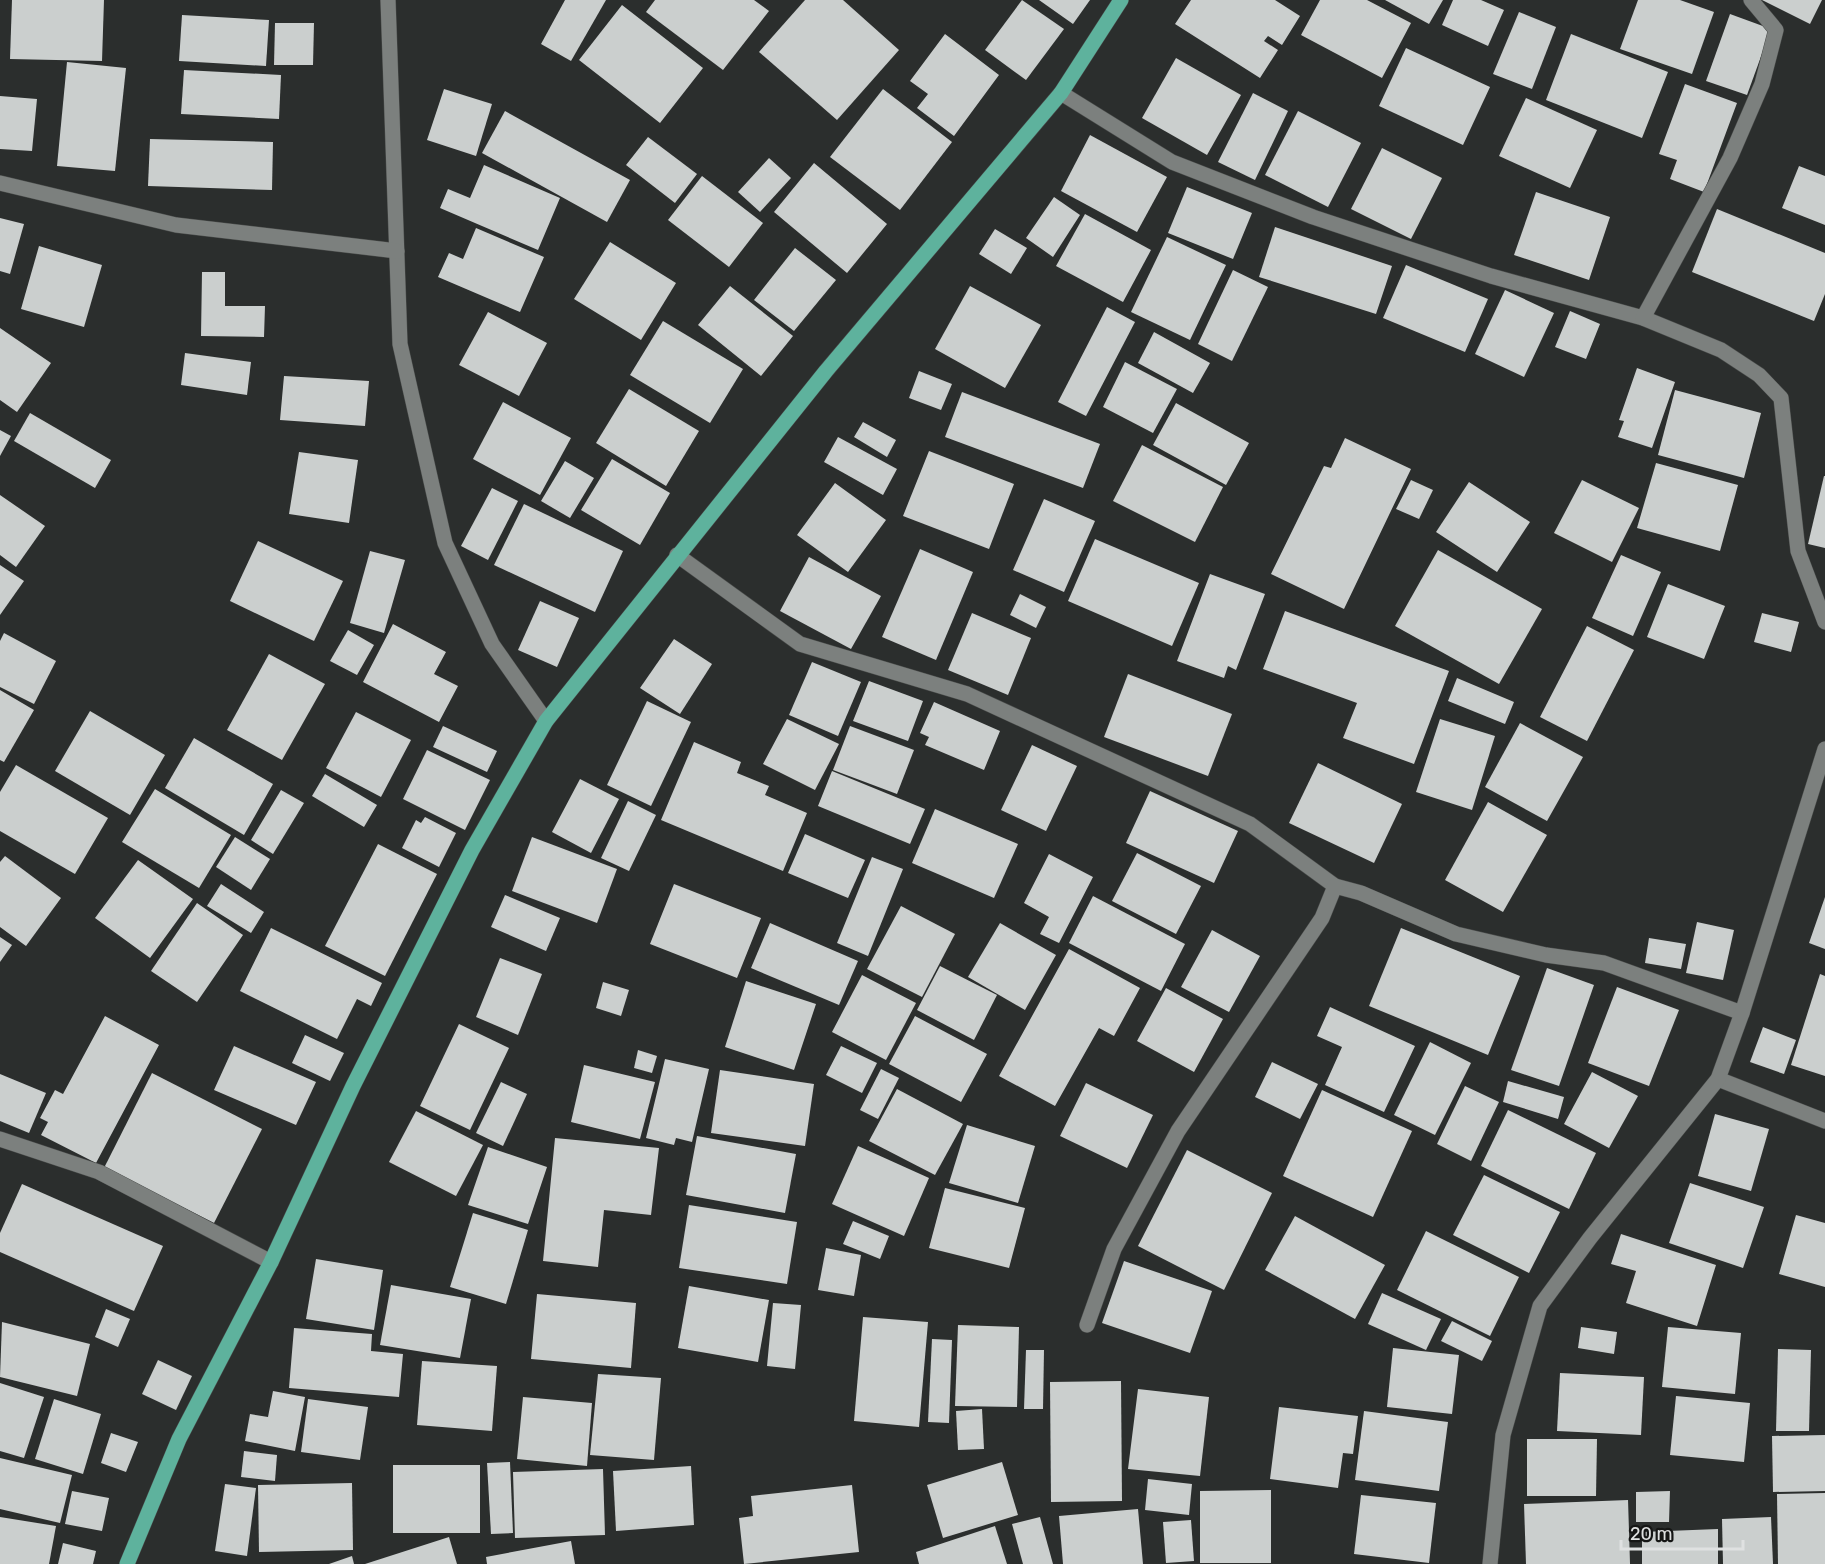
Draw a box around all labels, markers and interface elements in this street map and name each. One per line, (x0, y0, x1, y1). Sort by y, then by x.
scale bar (1621, 1513, 1742, 1551)
text: 20 m (1630, 1523, 1672, 1545)

